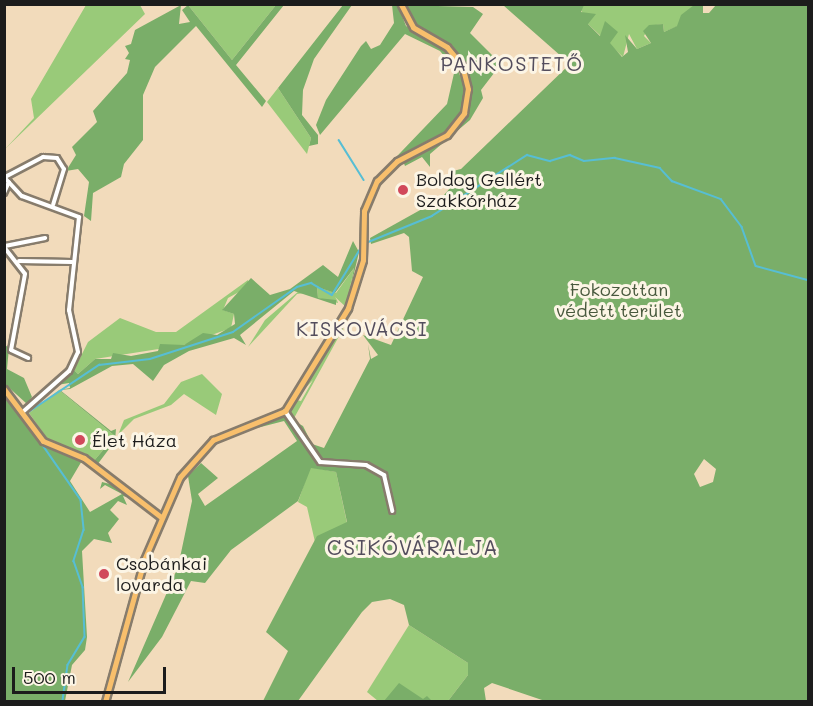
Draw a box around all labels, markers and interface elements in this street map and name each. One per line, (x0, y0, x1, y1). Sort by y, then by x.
district label: PANKOSTETŐ (440, 51, 584, 75)
place label: Boldog Gellért Szakkórház (416, 169, 542, 212)
marker: Boldog Gellért Szakkórház (394, 181, 412, 199)
park label: Fokozottan védett terület (556, 279, 682, 322)
district label: KISKOVÁCSI (296, 316, 428, 340)
place label: Élet Háza (92, 429, 177, 451)
marker: Élet Háza (73, 433, 87, 447)
district label: CSIKÓVÁRALJA (327, 534, 499, 560)
place label: Csobánkai lovarda (116, 553, 207, 596)
marker: Csobánkai lovarda (97, 567, 111, 581)
scale bar (15, 655, 170, 693)
text: 500 m (23, 665, 76, 689)

